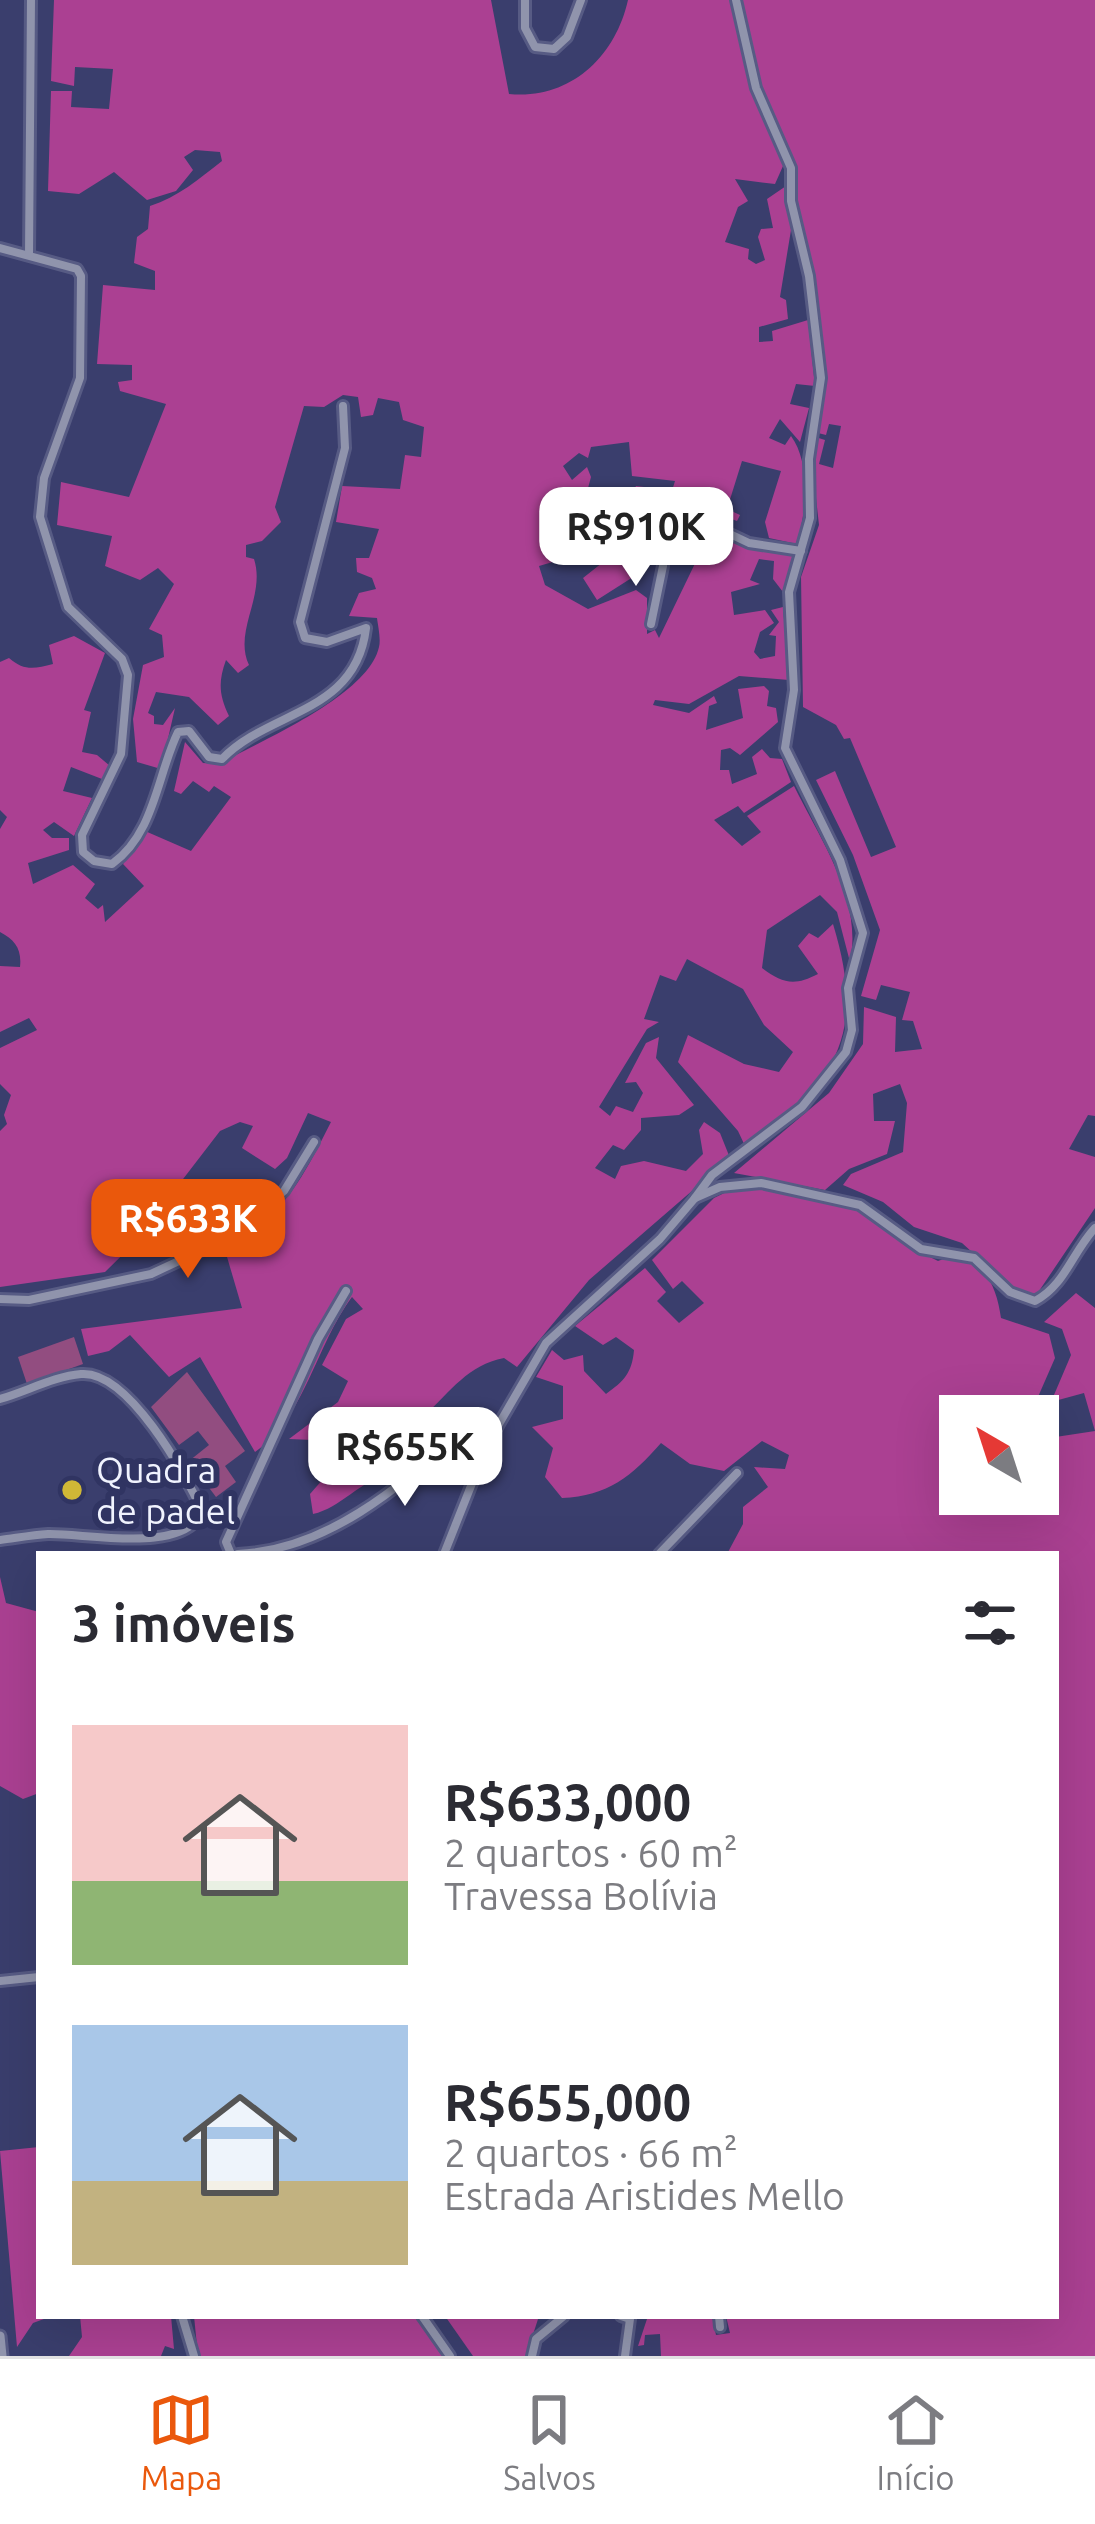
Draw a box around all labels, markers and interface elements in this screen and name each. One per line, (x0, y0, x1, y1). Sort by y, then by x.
pin: R$910K (538, 487, 734, 589)
text: R$910K (566, 504, 706, 547)
pin: R$633K (90, 1179, 286, 1281)
text: R$633K (118, 1196, 258, 1239)
north arrow (939, 1395, 1059, 1515)
map controls (939, 1395, 1059, 1515)
pin: R$655K (307, 1407, 503, 1509)
text: R$655K (335, 1424, 475, 1467)
place label: Quadra de padel (96, 1449, 235, 1531)
marker: Quadra de padel (59, 1477, 85, 1503)
icon: filters (957, 1590, 1023, 1656)
text: 3 imóveis (72, 1594, 295, 1652)
icon: home (168, 1773, 312, 1917)
text: R$633,000 (444, 1773, 691, 1831)
text: 2 quartos · 60 m² (444, 1831, 738, 1874)
text: Travessa Bolívia (444, 1874, 718, 1917)
icon: home (168, 2073, 312, 2217)
text: R$655,000 (444, 2073, 691, 2131)
text: 2 quartos · 66 m² (444, 2131, 738, 2174)
text: Estrada Aristides Mello (444, 2174, 845, 2217)
tab: Mapa (140, 2387, 222, 2496)
tab: Salvos (503, 2387, 596, 2496)
tab: Início (877, 2387, 955, 2496)

